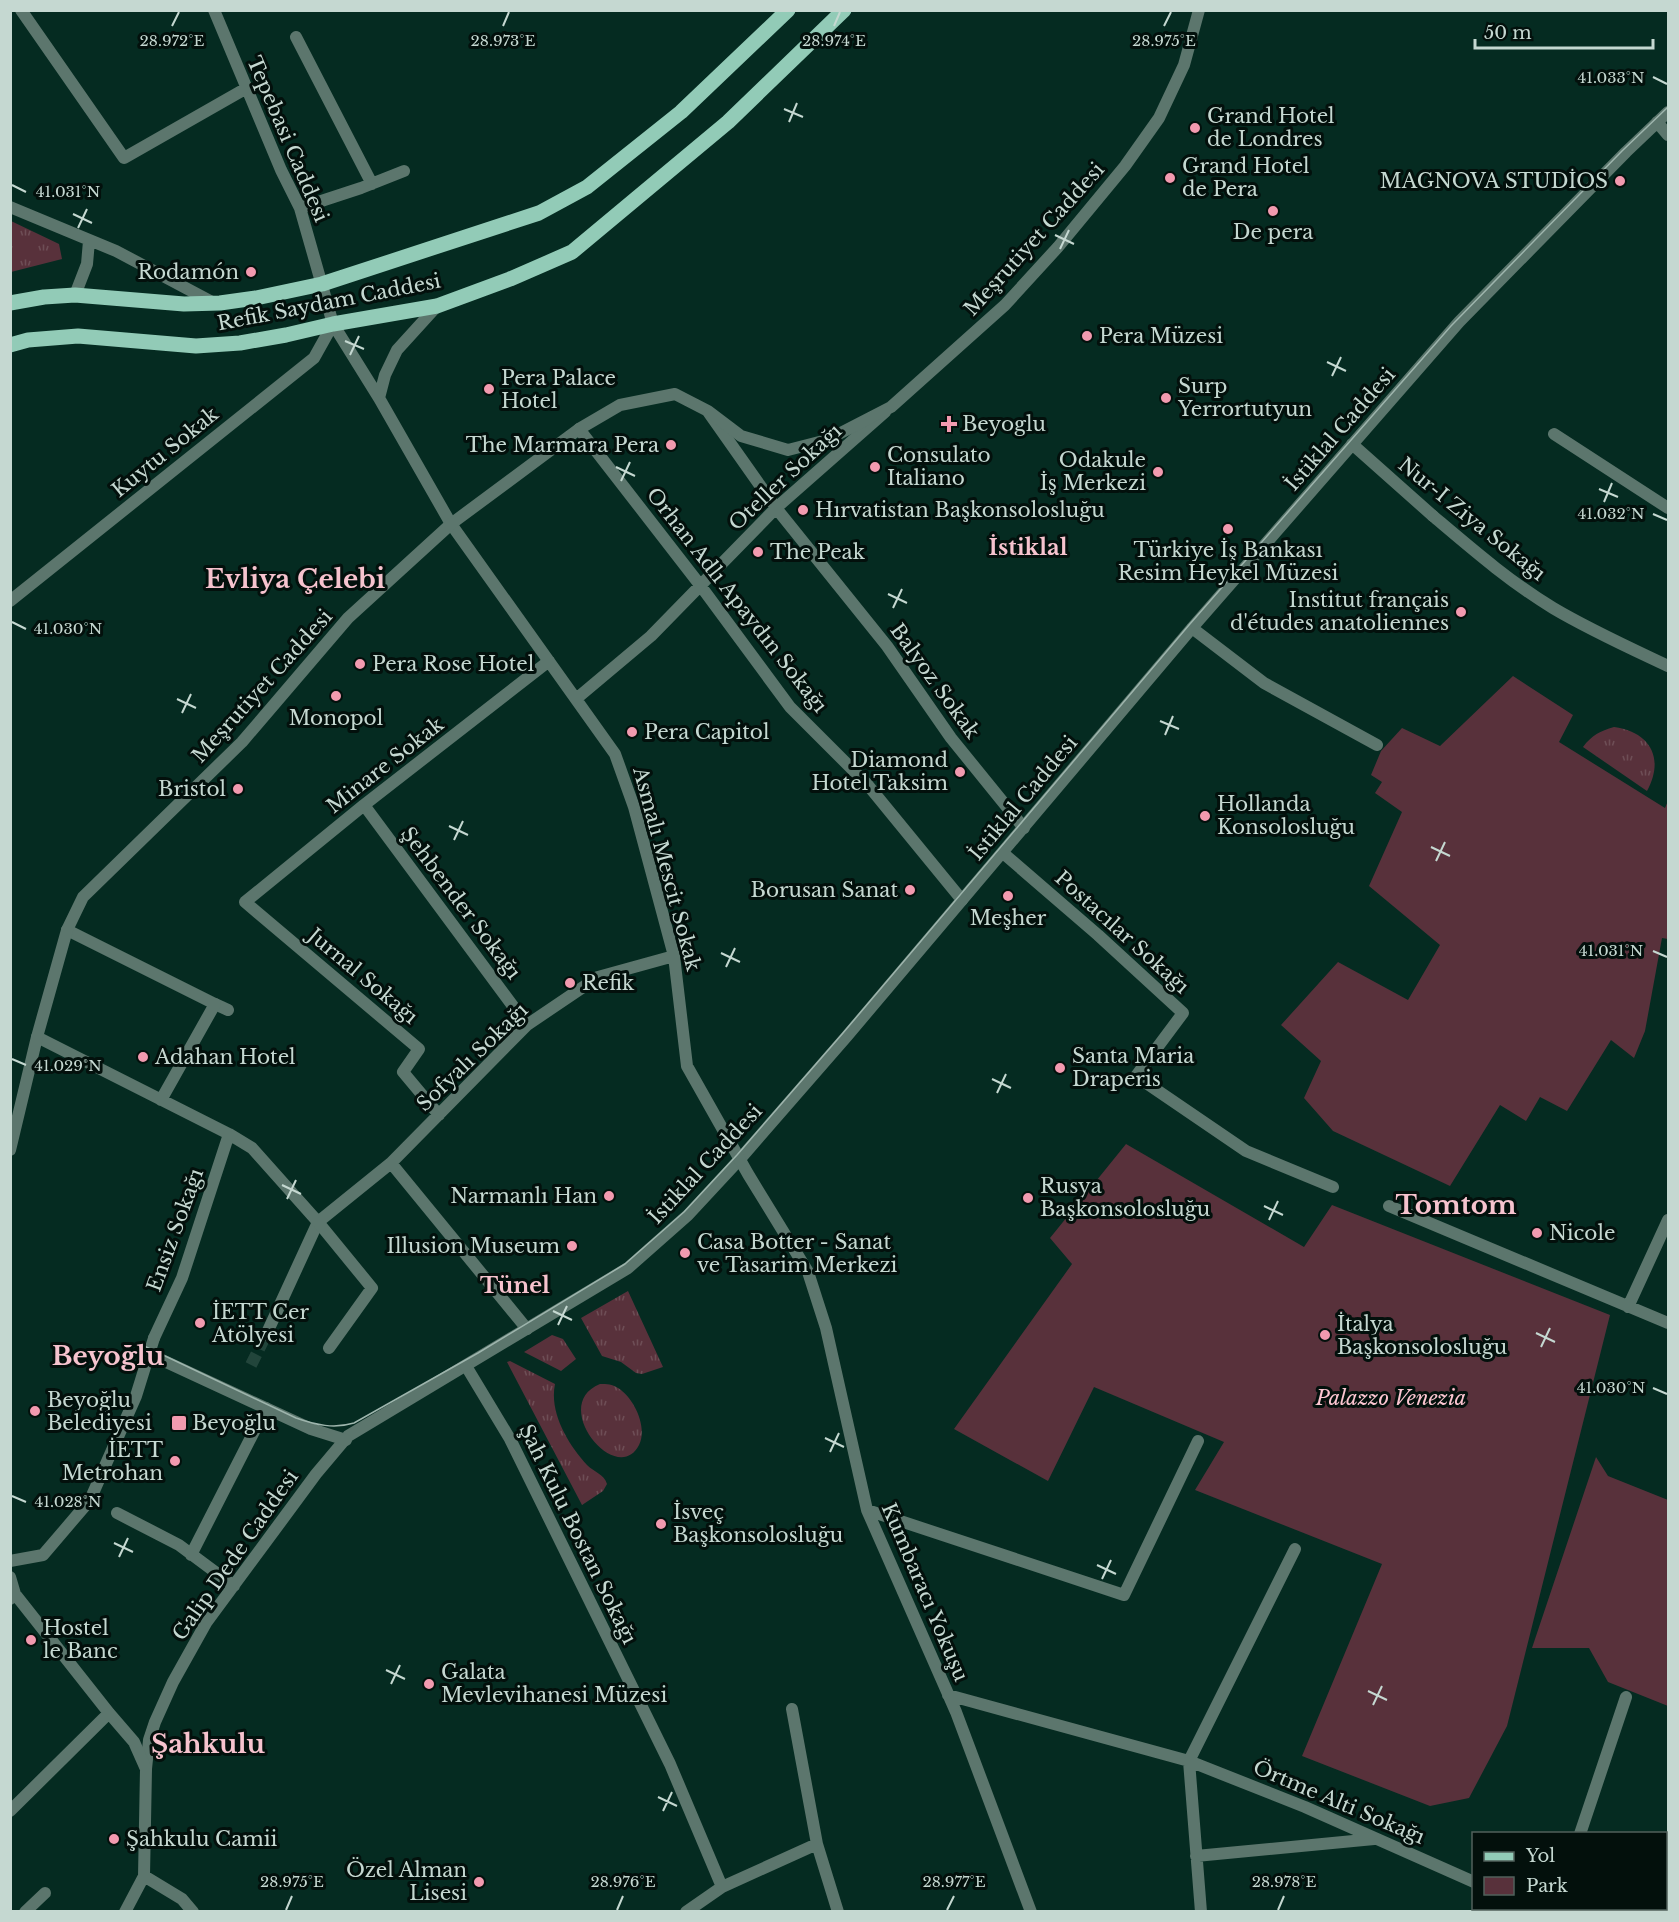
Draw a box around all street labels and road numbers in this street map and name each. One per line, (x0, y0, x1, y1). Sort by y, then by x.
street label: Tepebasi Caddesi (242, 53, 334, 226)
street label: Meşrutiyet Caddesi (959, 157, 1109, 320)
street label: Refik Saydam Caddesi (215, 269, 443, 335)
street label: İstiklal Caddesi (1279, 362, 1400, 495)
street label: Kuytu Sokak (107, 401, 224, 502)
street label: Oteller Sokağı (724, 419, 846, 535)
street label: Nur-I Ziya Sokağı (1394, 452, 1551, 586)
street label: Orhan Adlı Apaydın Sokağı (642, 483, 832, 717)
street label: Meşrutiyet Caddesi (187, 604, 337, 767)
street label: Balyoz Sokak (885, 619, 985, 744)
street label: Minare Sokak (322, 712, 449, 818)
street label: İstiklal Caddesi (963, 730, 1082, 865)
street label: Asmalı Mescit Sokak (628, 763, 706, 974)
street label: Şehbender Sokağı (396, 822, 526, 984)
street label: Postacılar Sokağı (1050, 866, 1194, 999)
street label: Jurnal Sokağı (301, 921, 423, 1029)
street label: Sofyalı Sokağı (411, 998, 533, 1116)
street label: İstiklal Caddesi (643, 1098, 767, 1229)
street label: Ensiz Sokağı (142, 1165, 208, 1295)
street label: Şah Kulu Bostan Sokağı (514, 1420, 642, 1648)
street label: Galip Dede Caddesi (167, 1465, 303, 1645)
street label: Kumbaracı Yokuşu (877, 1499, 973, 1685)
street label: Örtme Alti Sokağı (1250, 1754, 1429, 1849)

